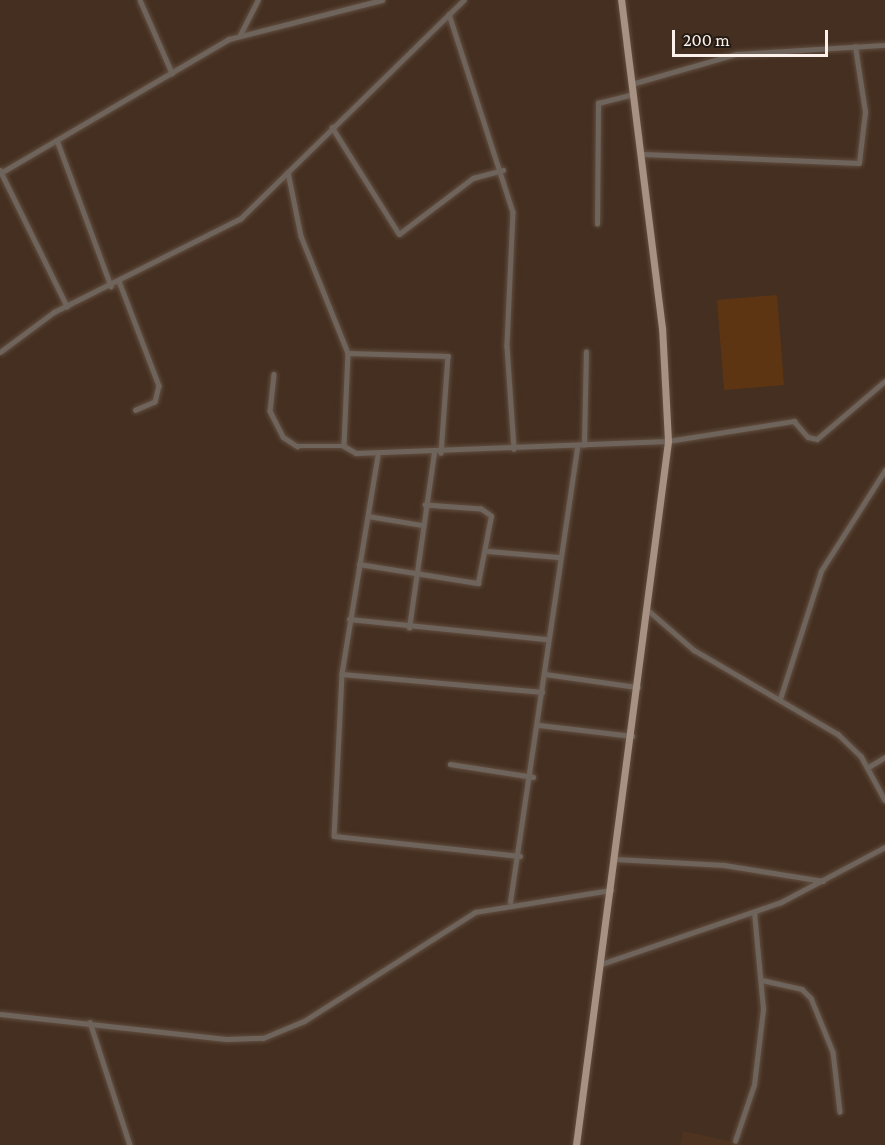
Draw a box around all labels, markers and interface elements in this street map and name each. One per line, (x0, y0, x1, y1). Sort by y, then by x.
scale bar (675, 18, 831, 56)
text: 200 m (683, 30, 730, 50)

